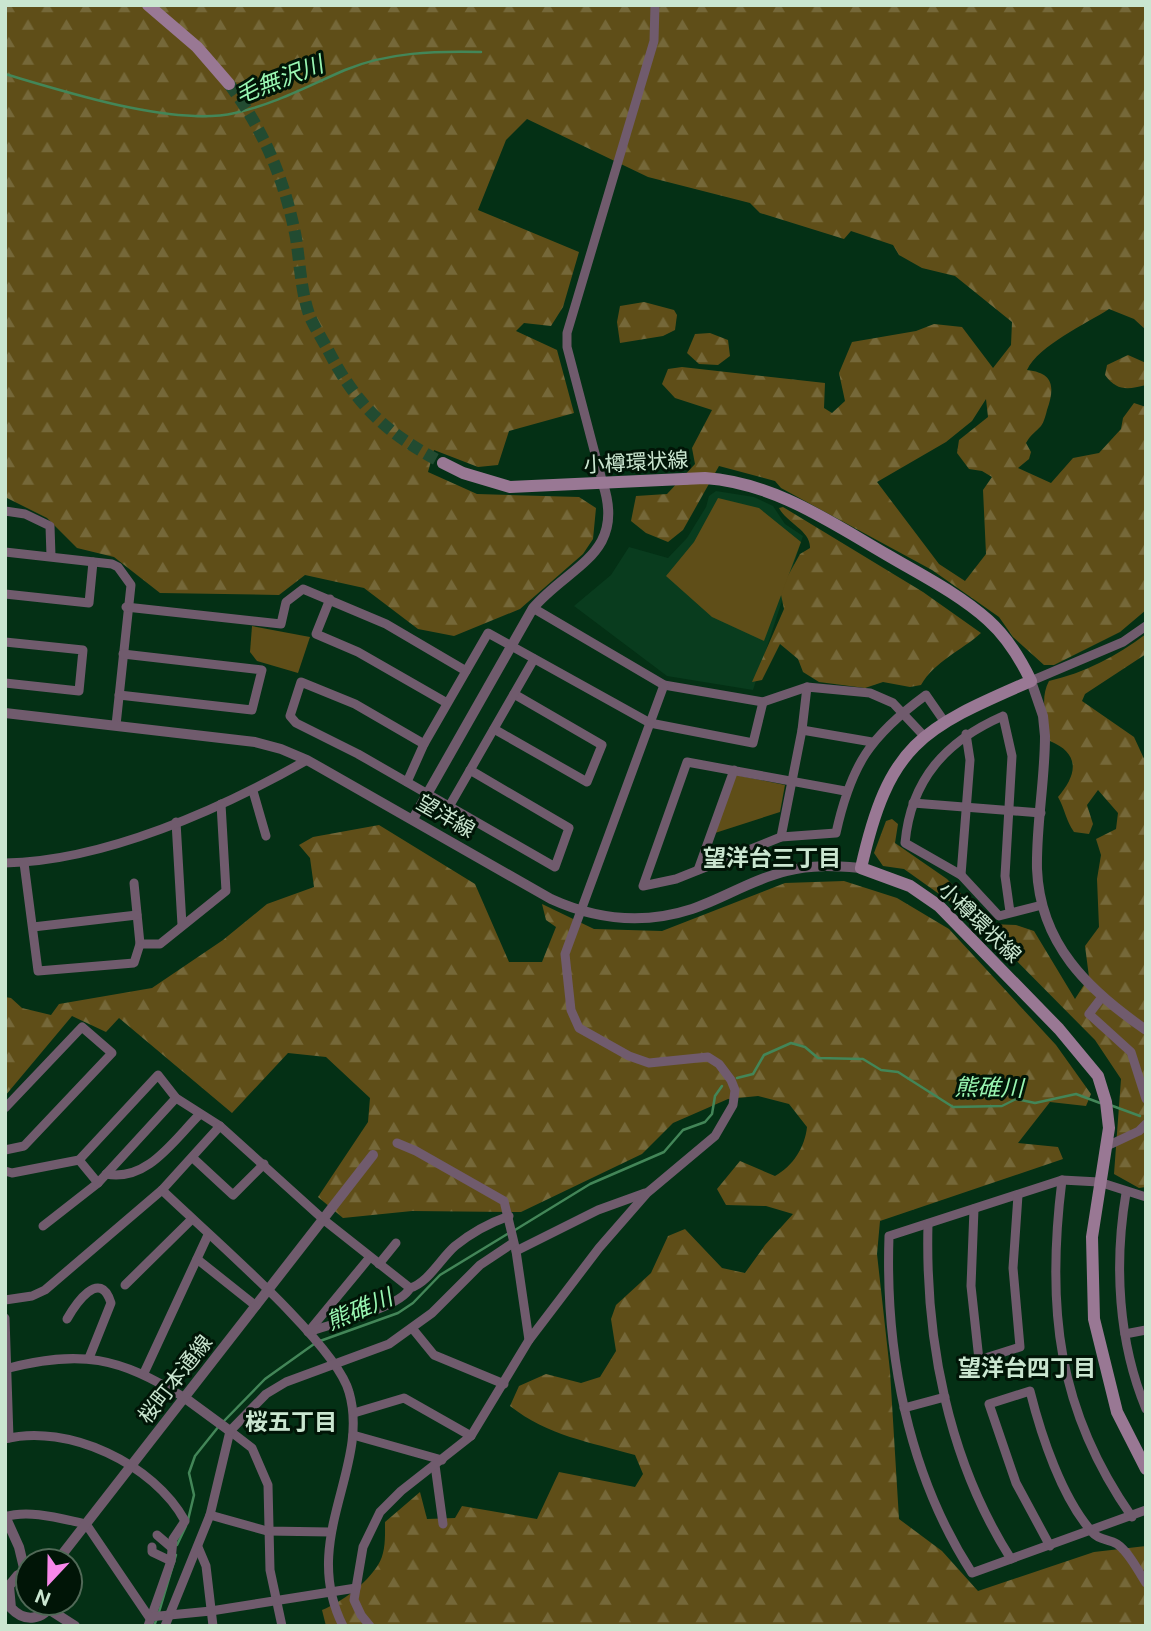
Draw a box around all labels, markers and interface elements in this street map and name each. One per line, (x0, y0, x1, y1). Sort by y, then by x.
water label: 毛無沢川 (231, 49, 330, 108)
street label: 小樽環状線 (583, 447, 689, 477)
street label: 望洋線 (412, 789, 480, 843)
district label: 望洋台三丁目 (703, 844, 841, 871)
street label: 小樽環状線 (934, 877, 1026, 967)
water label: 熊碓川 (954, 1073, 1027, 1101)
water label: 熊碓川 (322, 1282, 399, 1335)
street label: 桜町本通線 (133, 1330, 217, 1428)
district label: 望洋台四丁目 (958, 1354, 1096, 1381)
district label: 桜五丁目 (245, 1408, 337, 1435)
north arrow (14, 1547, 84, 1617)
text: N (32, 1585, 54, 1611)

